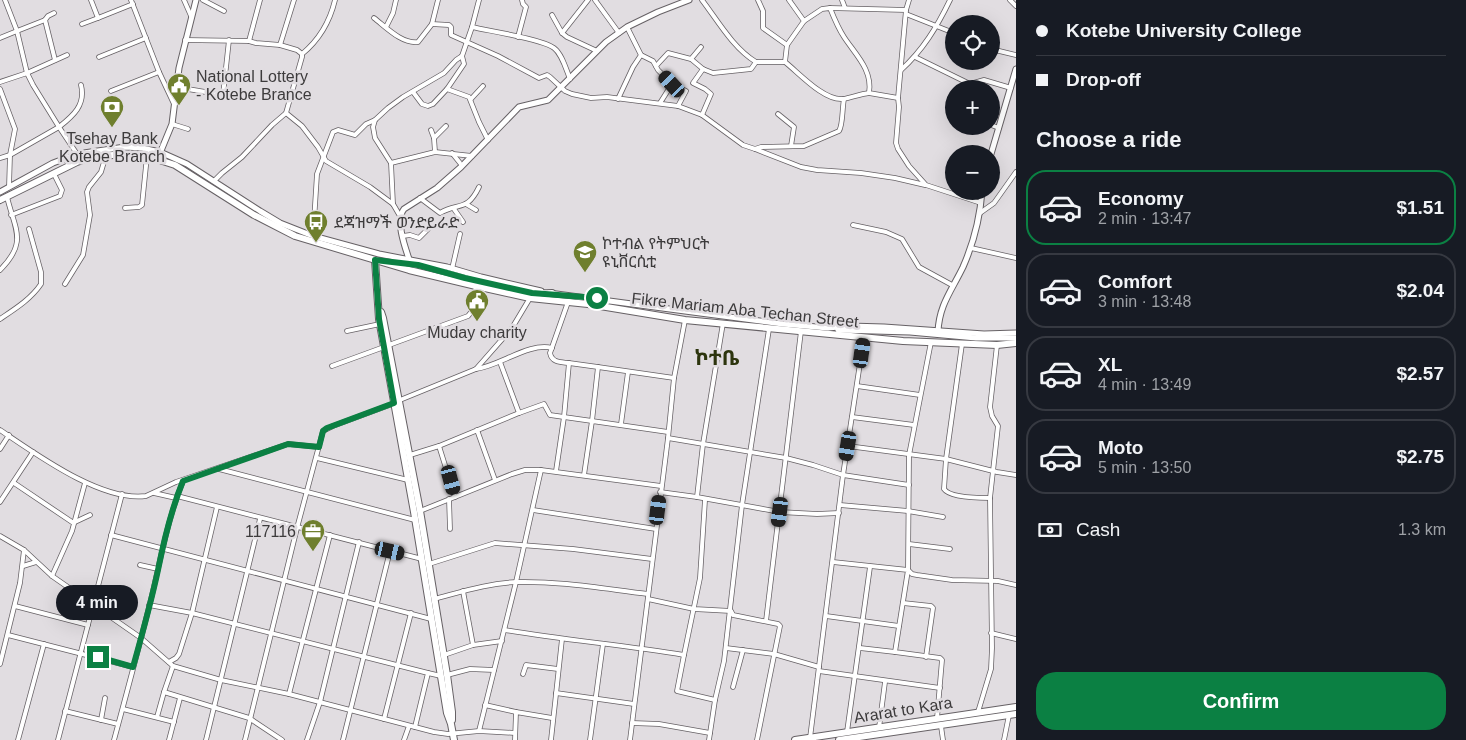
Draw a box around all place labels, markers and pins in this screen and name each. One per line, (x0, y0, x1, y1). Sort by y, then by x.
place label: National Lottery - Kotebe Brance (196, 68, 312, 103)
public building icon: National Lottery - Kotebe Brance (166, 72, 192, 106)
bank icon: Tsehay Bank Kotebe Branch (99, 94, 125, 128)
place label: Tsehay Bank Kotebe Branch (59, 130, 165, 165)
bus stop icon: ደጃዝማች ወንድይራድ (303, 209, 329, 243)
place label: ደጃዝማች ወንድይራድ (334, 214, 460, 231)
place label: ኮተብል የትምህርት ዩኒቨርሲቲ (602, 235, 710, 270)
school or university icon: ኮተብል የትምህርት ዩኒቨርሲቲ (572, 239, 598, 273)
public building icon: Muday charity (464, 288, 490, 322)
place label: Muday charity (427, 324, 527, 341)
office icon: 117116 (300, 518, 326, 552)
place label: 117116 (245, 523, 296, 540)

